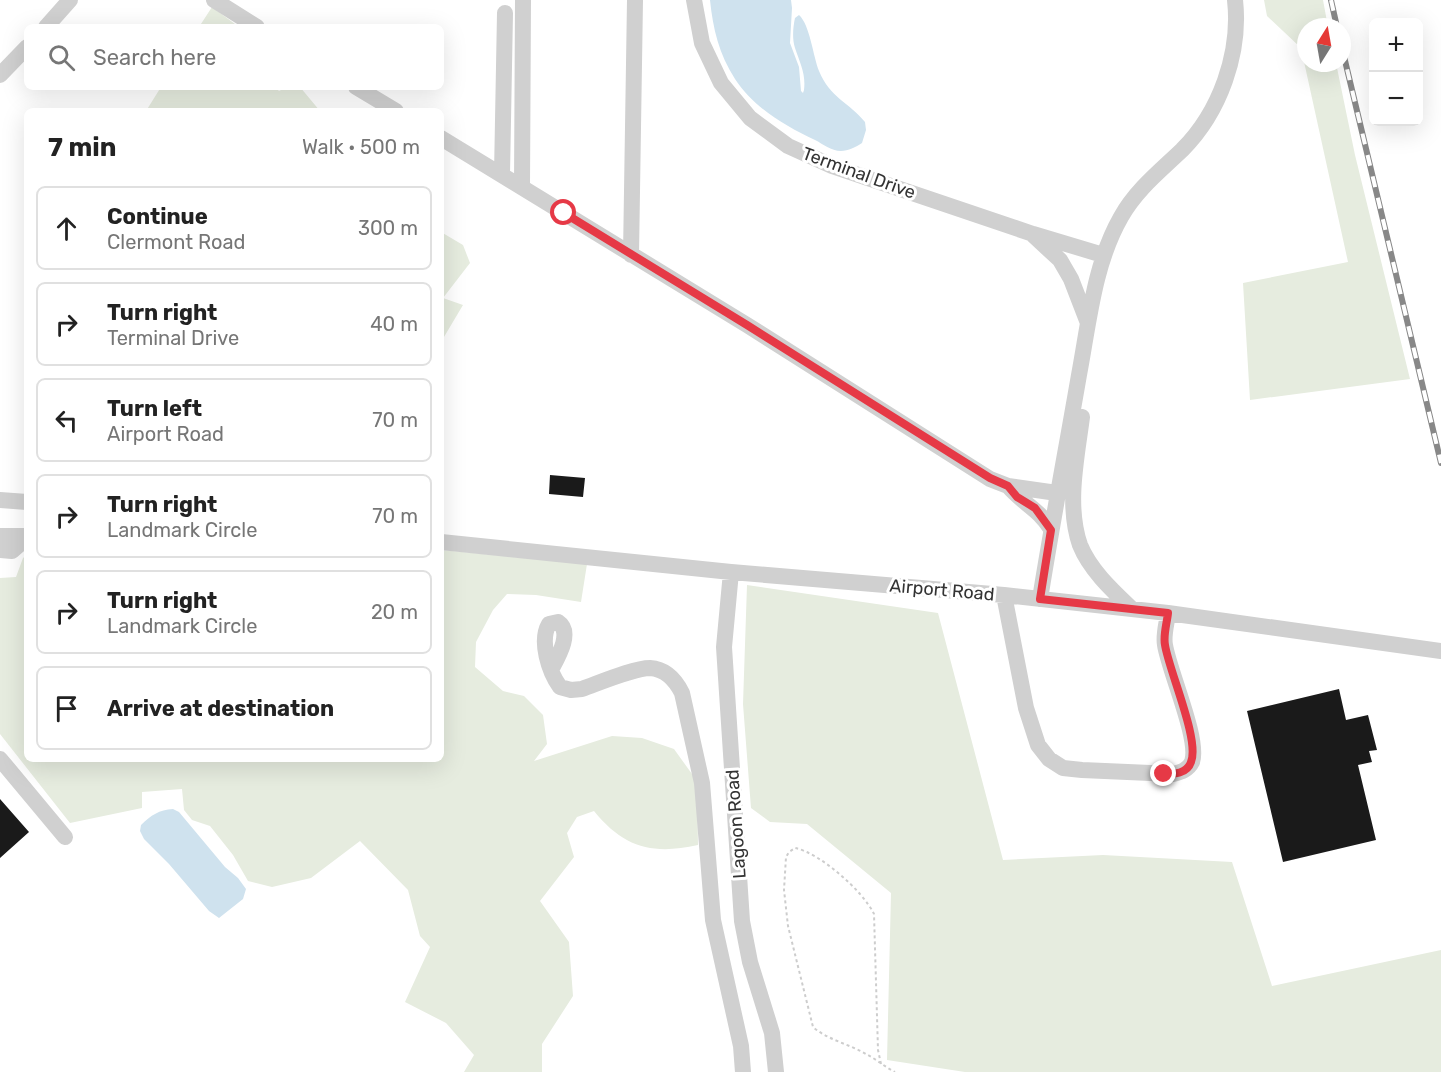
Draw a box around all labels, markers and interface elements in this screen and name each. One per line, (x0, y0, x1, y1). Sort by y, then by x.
north arrow (1297, 18, 1351, 72)
map controls (1369, 18, 1423, 126)
button: + (1369, 18, 1423, 72)
search box (24, 24, 444, 90)
icon: search (45, 41, 78, 74)
text: Search here (93, 44, 216, 71)
button: − (1369, 72, 1423, 126)
text: 7 min (48, 132, 116, 163)
text: Walk · 500 m (302, 135, 420, 159)
street label: Terminal Drive (799, 142, 919, 204)
route start (550, 199, 576, 225)
text: Continue (107, 203, 208, 230)
icon: ahead (50, 212, 83, 245)
text: 300 m (358, 216, 418, 240)
text: Clermont Road (107, 230, 245, 254)
text: Turn right (107, 299, 217, 326)
icon: right (50, 308, 83, 341)
text: 40 m (370, 312, 418, 336)
text: Terminal Drive (107, 326, 239, 350)
text: Turn left (107, 395, 202, 422)
icon: left (50, 404, 83, 437)
text: 70 m (372, 408, 418, 432)
text: Airport Road (107, 422, 224, 446)
text: Turn right (107, 491, 217, 518)
icon: right (50, 500, 83, 533)
text: 70 m (372, 504, 418, 528)
text: Landmark Circle (107, 518, 257, 542)
street label: Airport Road (889, 574, 995, 606)
text: Turn right (107, 587, 217, 614)
icon: right (50, 596, 83, 629)
text: 20 m (371, 600, 418, 624)
text: Landmark Circle (107, 614, 257, 638)
icon: arrive (50, 692, 83, 725)
text: Arrive at destination (107, 695, 334, 722)
route end (1150, 760, 1176, 786)
street label: Lagoon Road (721, 769, 751, 879)

